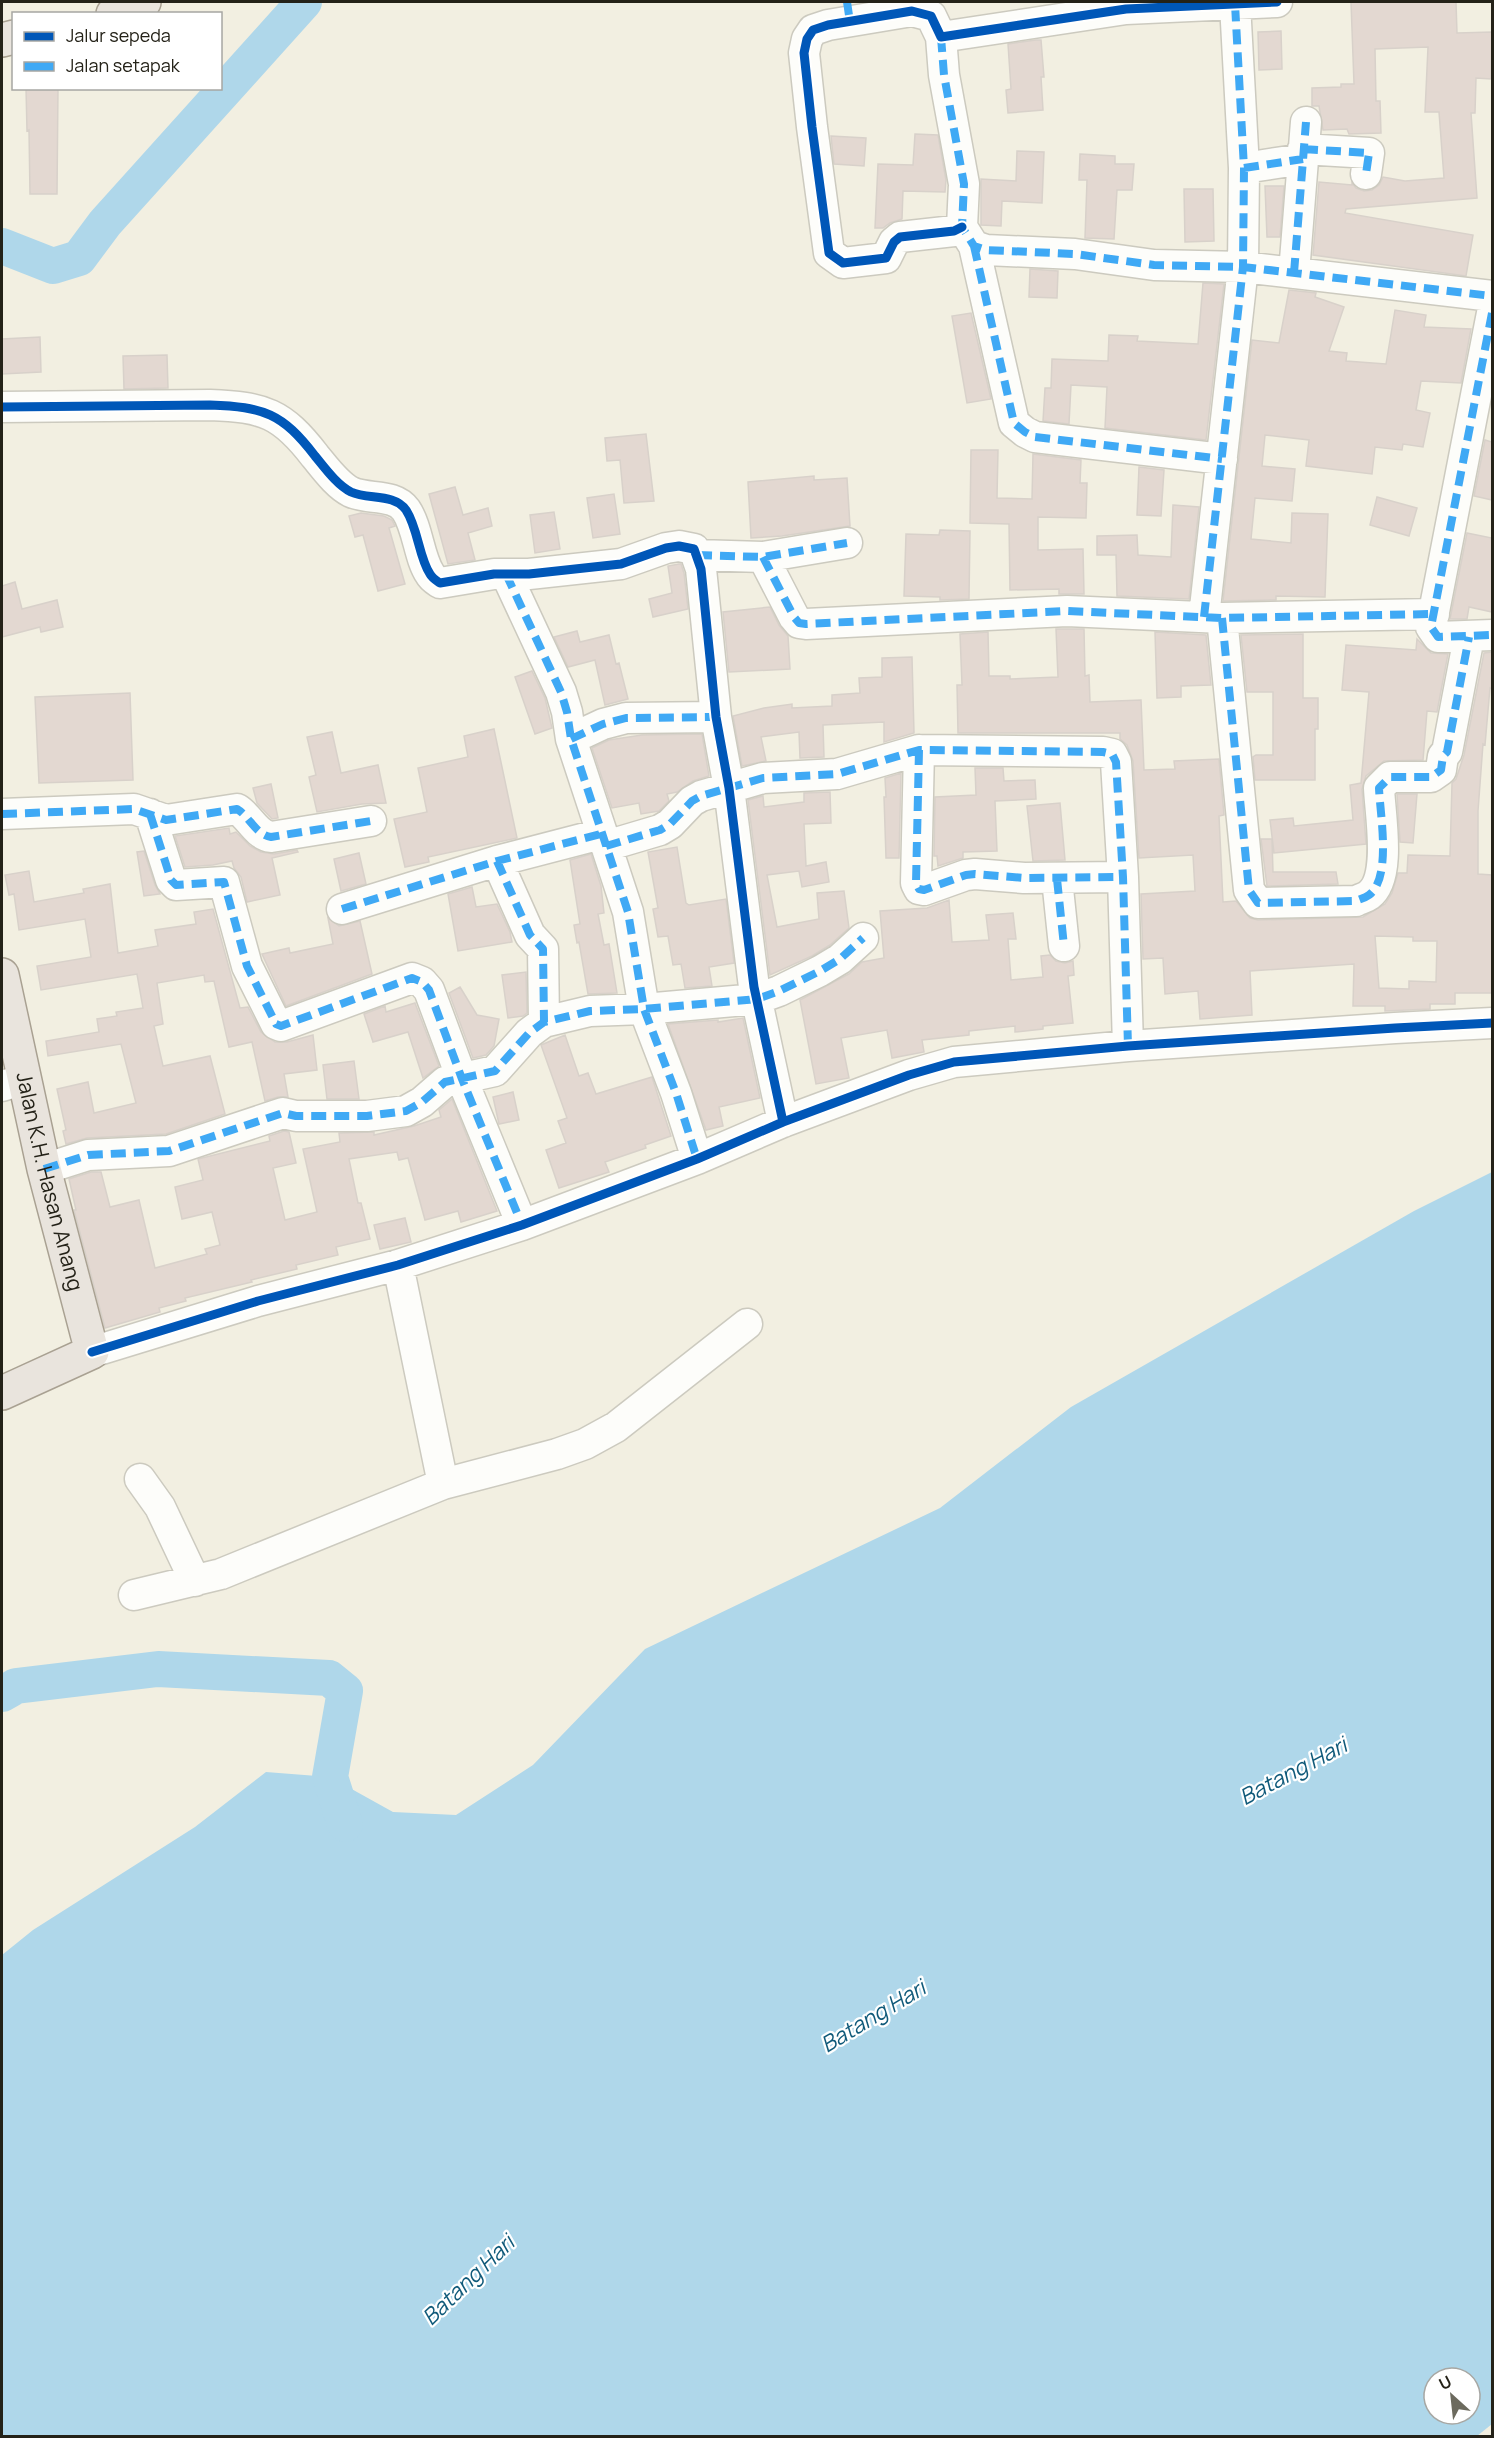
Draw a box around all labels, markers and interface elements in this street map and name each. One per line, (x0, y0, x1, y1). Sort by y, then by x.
legend (12, 12, 222, 90)
text: Jalur sepeda (66, 23, 171, 47)
text: Jalan setapak (66, 53, 181, 77)
street label: Jalan K.H. Hasan Anang (10, 1069, 90, 1294)
water label: Batang Hari (1234, 1729, 1354, 1812)
water label: Batang Hari (815, 1971, 934, 2059)
water label: Batang Hari (415, 2226, 523, 2332)
north arrow (1422, 2366, 1482, 2426)
text: U (1435, 2370, 1455, 2395)

